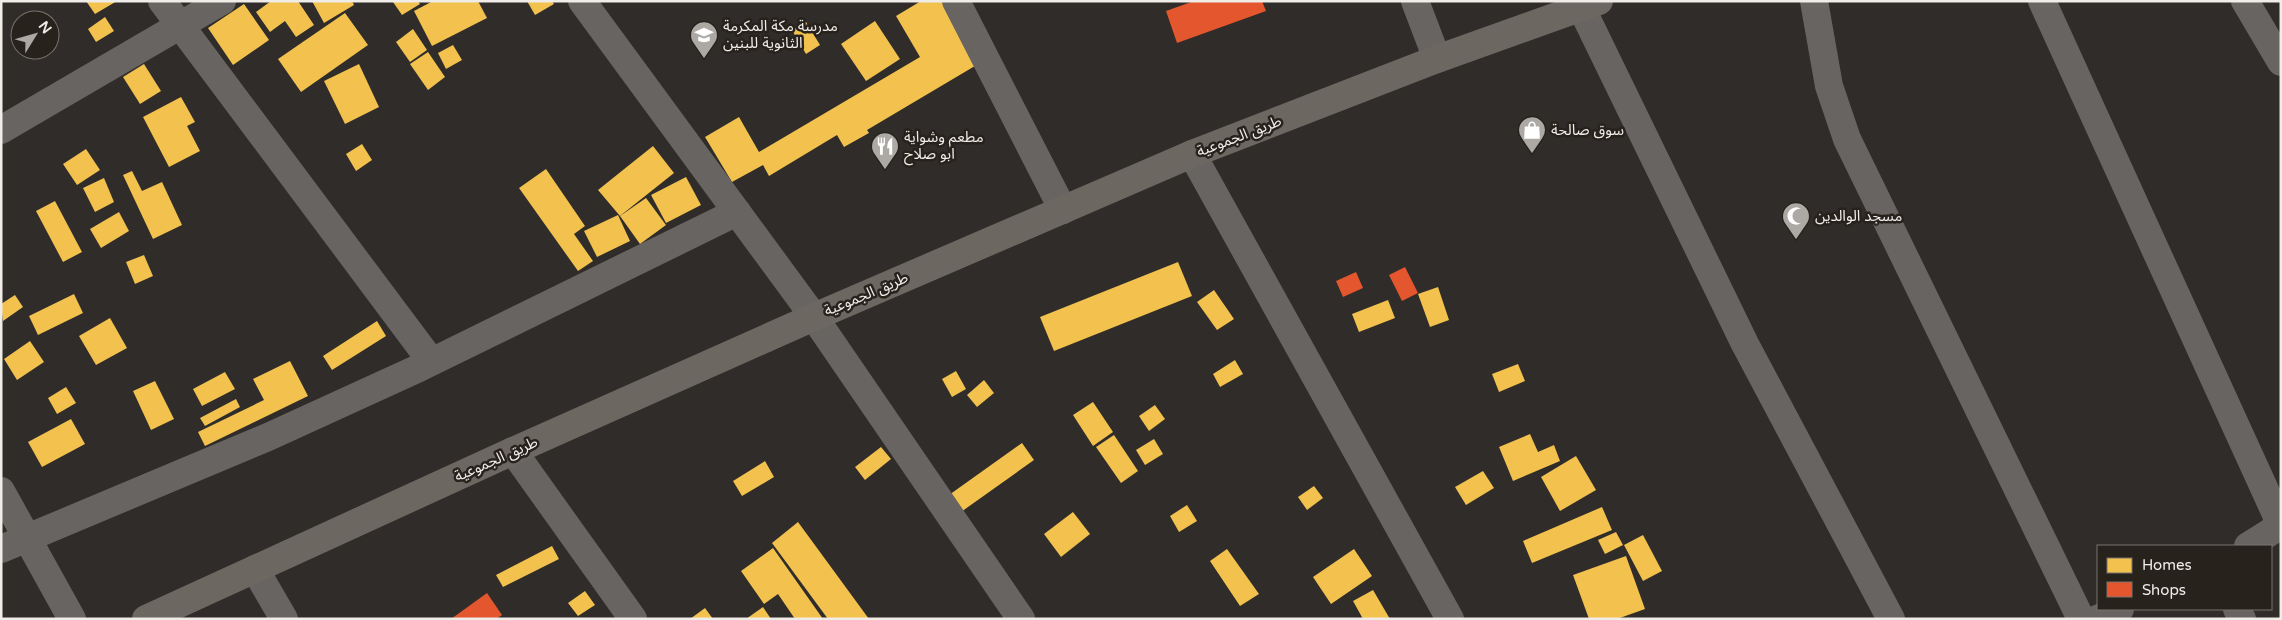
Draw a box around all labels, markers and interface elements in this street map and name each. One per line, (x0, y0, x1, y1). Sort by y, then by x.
north arrow (10, 10, 60, 60)
place label: مدرسة مكة المكرمة الثانوية للبنين (723, 17, 838, 52)
text: N (35, 18, 55, 37)
school or university icon: مدرسة مكة المكرمة الثانوية للبنين (689, 20, 719, 59)
street label: طريق الجموعية (1194, 112, 1284, 161)
shop icon: سوق صالحة (1517, 115, 1547, 154)
place label: سوق صالحة (1551, 121, 1624, 139)
place label: مطعم وشواية ابو صلاح (904, 128, 984, 166)
restaurant icon: مطعم وشواية ابو صلاح (870, 131, 900, 170)
mosque icon: مسجد الوالدين (1781, 201, 1811, 240)
place label: مسجد الوالدين (1815, 207, 1903, 225)
street label: طريق الجموعية (821, 268, 911, 321)
street label: طريق الجموعية (452, 433, 541, 486)
legend (2097, 545, 2272, 610)
text: Homes (2142, 556, 2192, 574)
text: Shops (2142, 581, 2186, 599)

